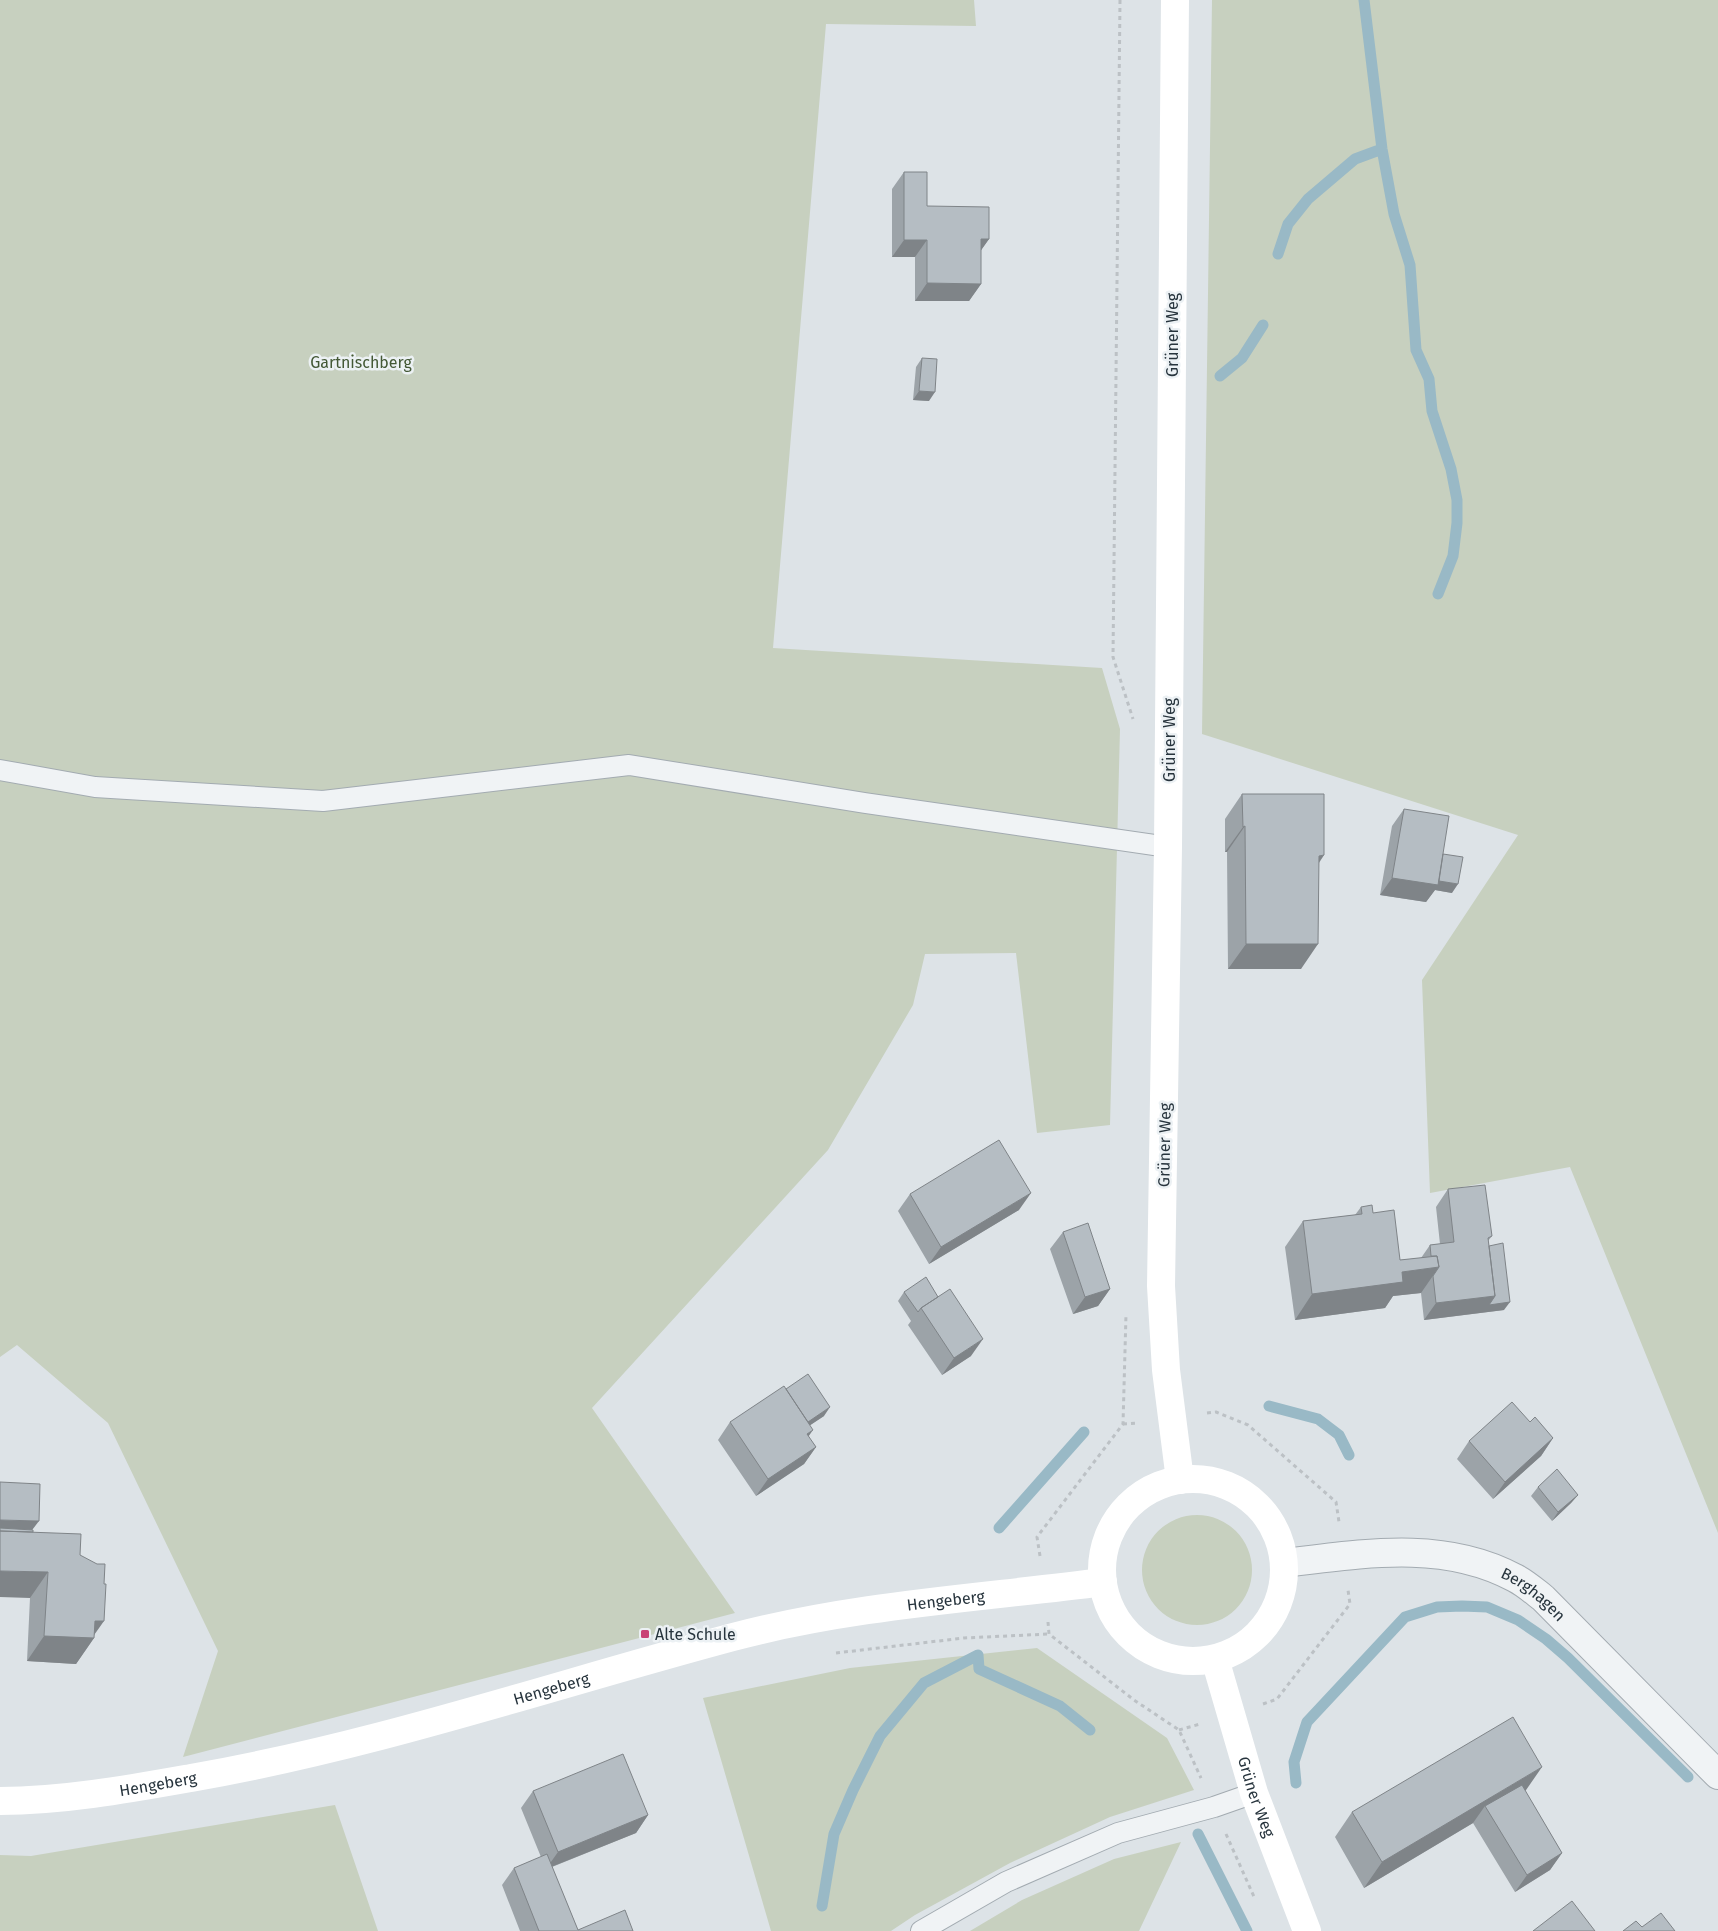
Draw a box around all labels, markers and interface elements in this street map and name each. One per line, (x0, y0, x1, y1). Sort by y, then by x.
street label: Grüner Weg (1163, 292, 1182, 377)
park label: Gartnischberg (310, 353, 412, 372)
street label: Grüner Weg (1160, 697, 1179, 782)
street label: Grüner Weg (1154, 1102, 1175, 1187)
street label: Berghagen (1498, 1564, 1569, 1625)
street label: Hengeberg (906, 1587, 986, 1615)
place label: Alte Schule (655, 1625, 736, 1644)
marker: Alte Schule (639, 1628, 651, 1640)
street label: Hengeberg (511, 1669, 592, 1709)
street label: Grüner Weg (1234, 1754, 1279, 1841)
street label: Hengeberg (118, 1768, 199, 1800)

